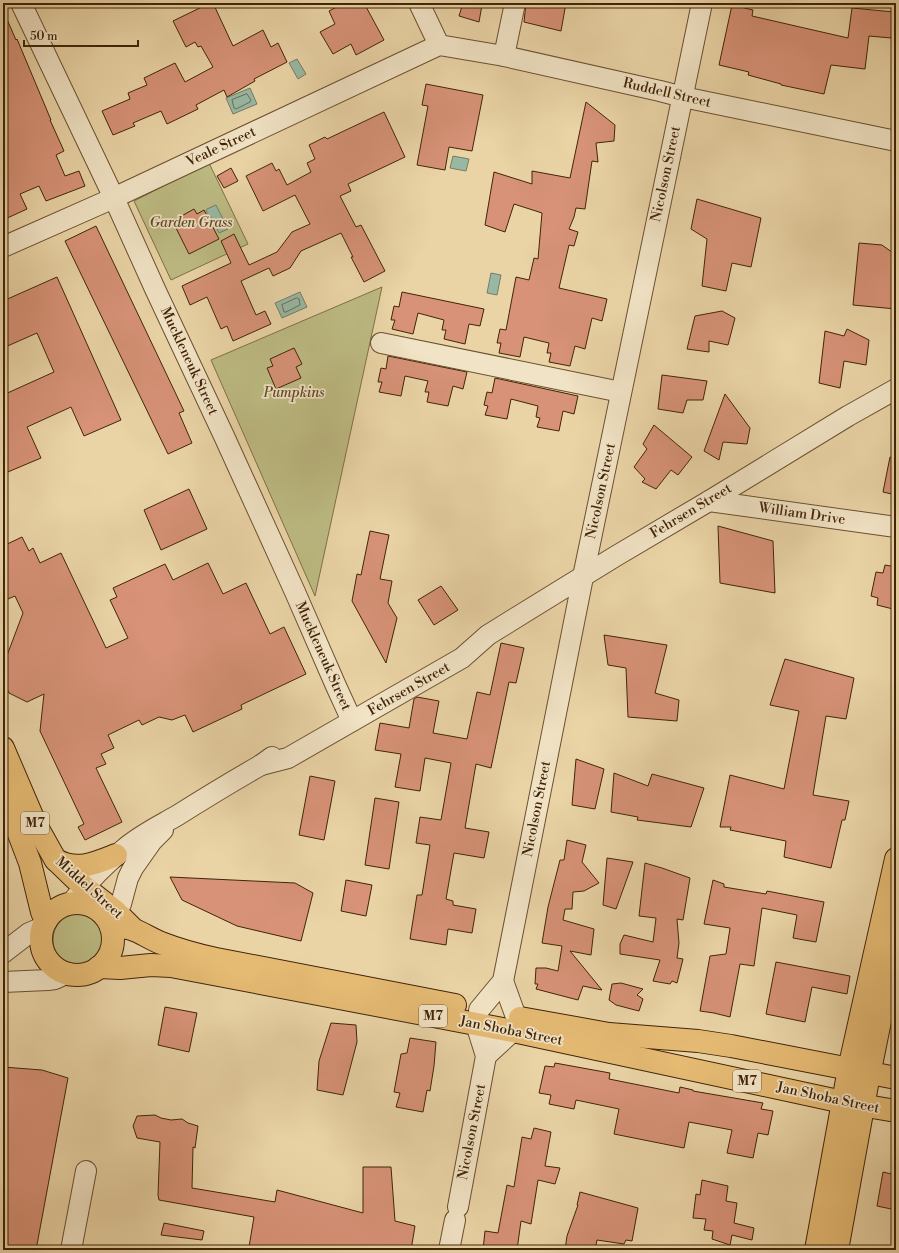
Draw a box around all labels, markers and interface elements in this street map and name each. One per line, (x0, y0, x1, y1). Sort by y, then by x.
scale bar (24, 22, 138, 48)
text: 50 m (30, 29, 58, 44)
street label: Ruddell Street (621, 74, 713, 112)
street label: Veale Street (182, 123, 259, 171)
street label: Nicolson Street (647, 124, 685, 223)
park label: Garden Grass (149, 214, 233, 232)
street label: Muckleneuk Street (156, 304, 222, 418)
park label: Pumpkins (262, 384, 325, 402)
street label: Nicolson Street (582, 441, 620, 540)
street label: Fehrsen Street (647, 480, 735, 542)
street label: William Drive (756, 499, 847, 529)
street label: Muckleneuk Street (291, 599, 355, 713)
street label: Fehrsen Street (365, 658, 453, 720)
street label: Nicolson Street (519, 759, 555, 859)
road number: M7 (21, 812, 49, 834)
street label: Middel Street (51, 853, 127, 923)
road number: M7 (419, 1005, 447, 1027)
street label: Jan Shoba Street (457, 1012, 564, 1050)
road number: M7 (733, 1070, 761, 1092)
street label: Jan Shoba Street (774, 1078, 881, 1118)
street label: Nicolson Street (454, 1082, 490, 1182)

